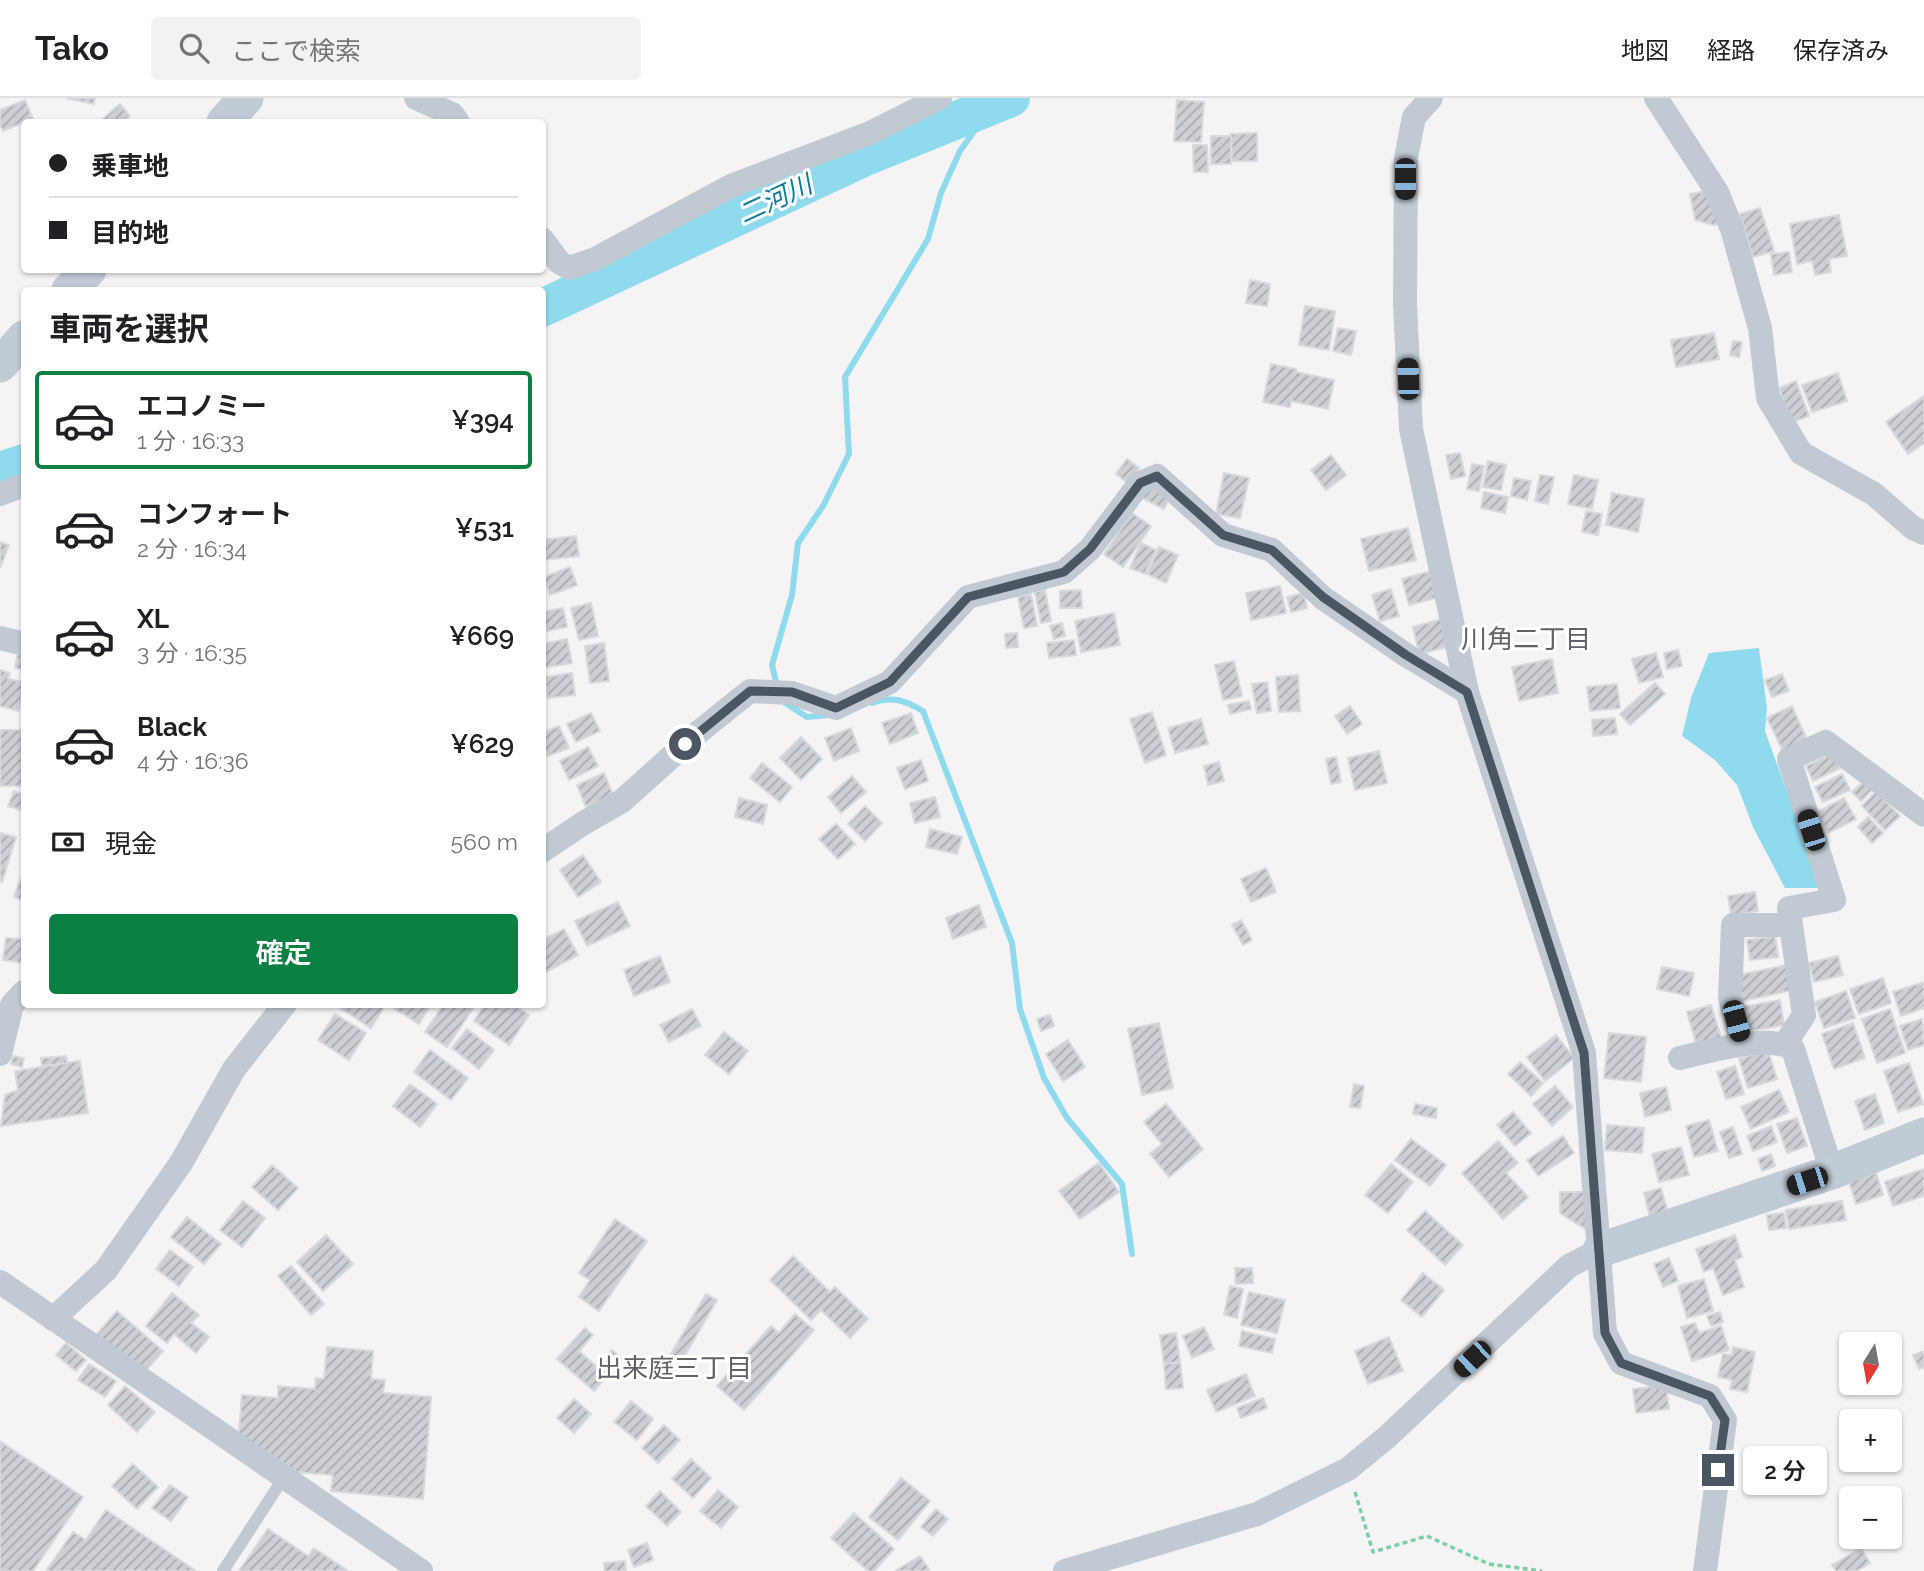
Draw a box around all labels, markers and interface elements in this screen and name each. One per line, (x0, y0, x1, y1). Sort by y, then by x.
search box (151, 17, 641, 80)
text: Tako (35, 29, 109, 68)
icon: search (175, 29, 213, 67)
text: ここで検索 (231, 36, 361, 66)
text: 地図 (1621, 36, 1669, 65)
text: 経路 (1707, 36, 1755, 65)
text: 保存済み (1793, 36, 1889, 65)
text: 乗車地 (91, 151, 169, 181)
car (1395, 158, 1416, 200)
water label: 二河川 (733, 168, 819, 229)
text: 目的地 (91, 218, 169, 248)
text: 車両を選択 (49, 310, 209, 347)
car (1397, 358, 1420, 400)
icon: car (53, 389, 116, 452)
text: エコノミー (137, 391, 267, 421)
text: ¥394 (452, 405, 514, 435)
text: 1 分 · 16:33 (137, 427, 244, 454)
icon: car (53, 497, 116, 560)
text: コンフォート (137, 499, 292, 529)
text: ¥531 (455, 513, 514, 543)
text: 2 分 · 16:34 (137, 535, 247, 562)
text: XL (137, 604, 169, 634)
icon: car (53, 605, 116, 668)
text: ¥669 (449, 621, 514, 651)
district label: 川角二丁目 (1461, 624, 1591, 654)
text: 3 分 · 16:35 (137, 639, 247, 666)
text: Black (137, 712, 207, 742)
icon: car (53, 713, 116, 776)
route start (669, 728, 701, 760)
text: ¥629 (450, 729, 514, 759)
text: 4 分 · 16:36 (137, 747, 249, 774)
car (1795, 807, 1828, 853)
icon: cash (49, 823, 87, 861)
text: 560 m (451, 828, 518, 855)
text: 現金 (105, 829, 157, 859)
button: 確定 (49, 914, 518, 994)
car (1721, 998, 1752, 1044)
car (1784, 1165, 1831, 1197)
north arrow (1839, 1332, 1902, 1395)
map controls (1839, 1332, 1902, 1549)
car (1450, 1337, 1495, 1381)
district label: 出来庭三丁目 (596, 1353, 752, 1383)
button: + (1839, 1409, 1902, 1472)
callout: 2 分 (1742, 1446, 1826, 1494)
route end (1702, 1454, 1734, 1486)
text: 2 分 (1764, 1457, 1806, 1484)
button: − (1839, 1486, 1902, 1549)

